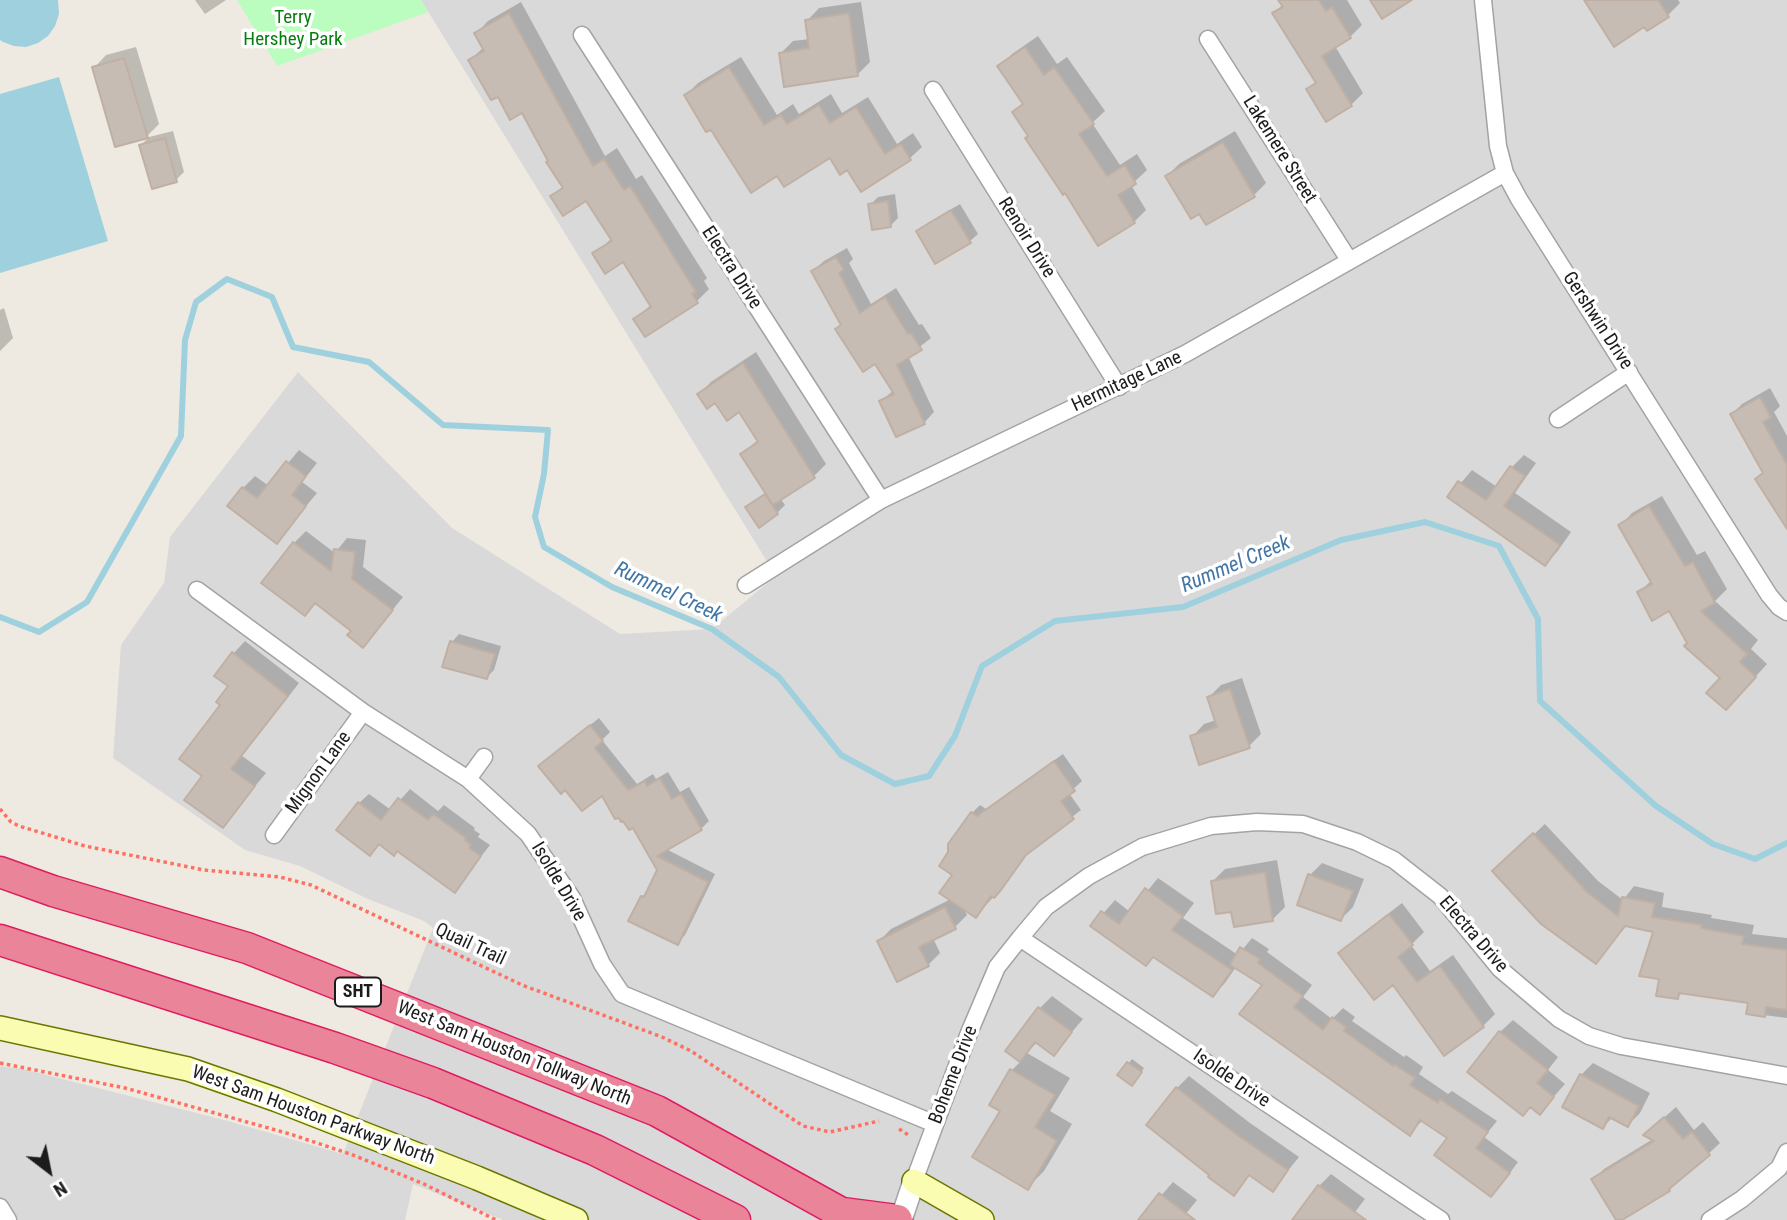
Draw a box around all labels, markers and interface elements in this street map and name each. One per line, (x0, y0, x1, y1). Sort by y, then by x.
park label: Terry Hershey Park (243, 7, 343, 51)
street label: Lakemere Street (1237, 92, 1321, 208)
street label: Renoir Drive (992, 194, 1060, 282)
street label: Electra Drive (696, 222, 766, 314)
street label: Gershwin Drive (1557, 268, 1637, 374)
street label: Hermitage Lane (1068, 347, 1186, 417)
water label: Rummel Creek (1178, 531, 1294, 599)
water label: Rummel Creek (610, 557, 726, 629)
street label: Mignon Lane (281, 727, 357, 819)
street label: Isolde Drive (526, 838, 590, 926)
street label: Electra Drive (1434, 892, 1512, 978)
street label: Quail Trail (431, 919, 509, 971)
road number: SHT (335, 978, 381, 1007)
street label: West Sam Houston Tollway North (394, 997, 634, 1111)
street label: Boheme Drive (925, 1023, 983, 1127)
street label: Isolde Drive (1188, 1045, 1274, 1113)
street label: West Sam Houston Parkway North (188, 1061, 438, 1171)
north arrow (14, 1136, 84, 1206)
text: N (49, 1176, 71, 1202)

